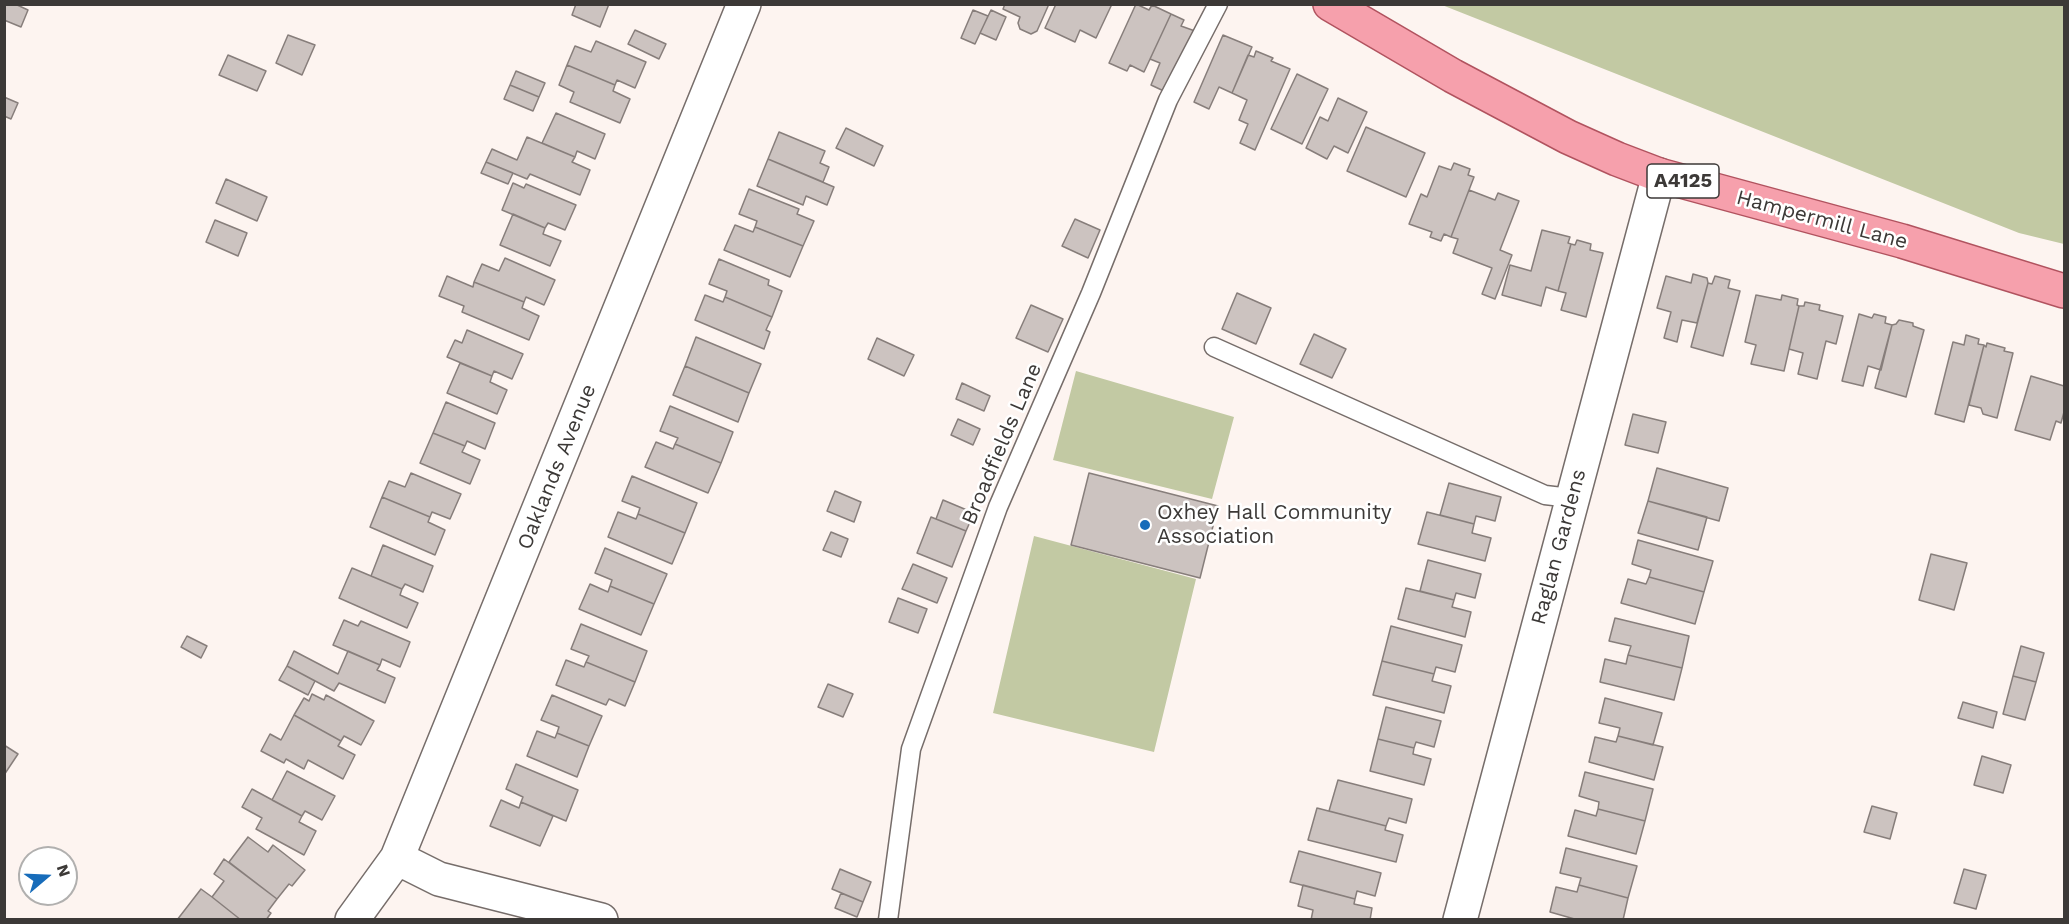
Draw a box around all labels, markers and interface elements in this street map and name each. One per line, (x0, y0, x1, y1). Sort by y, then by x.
road number: A4125 (1647, 164, 1719, 198)
street label: Hampermill Lane (1734, 185, 1910, 255)
street label: Broadfields Lane (957, 359, 1047, 529)
street label: Oaklands Avenue (512, 380, 602, 554)
street label: Raglan Gardens (1526, 466, 1592, 628)
place label: Oxhey Hall Community Association (1157, 500, 1392, 550)
marker: Oxhey Hall Community Association (1138, 518, 1152, 532)
north arrow (18, 846, 78, 906)
text: N (53, 862, 75, 879)

